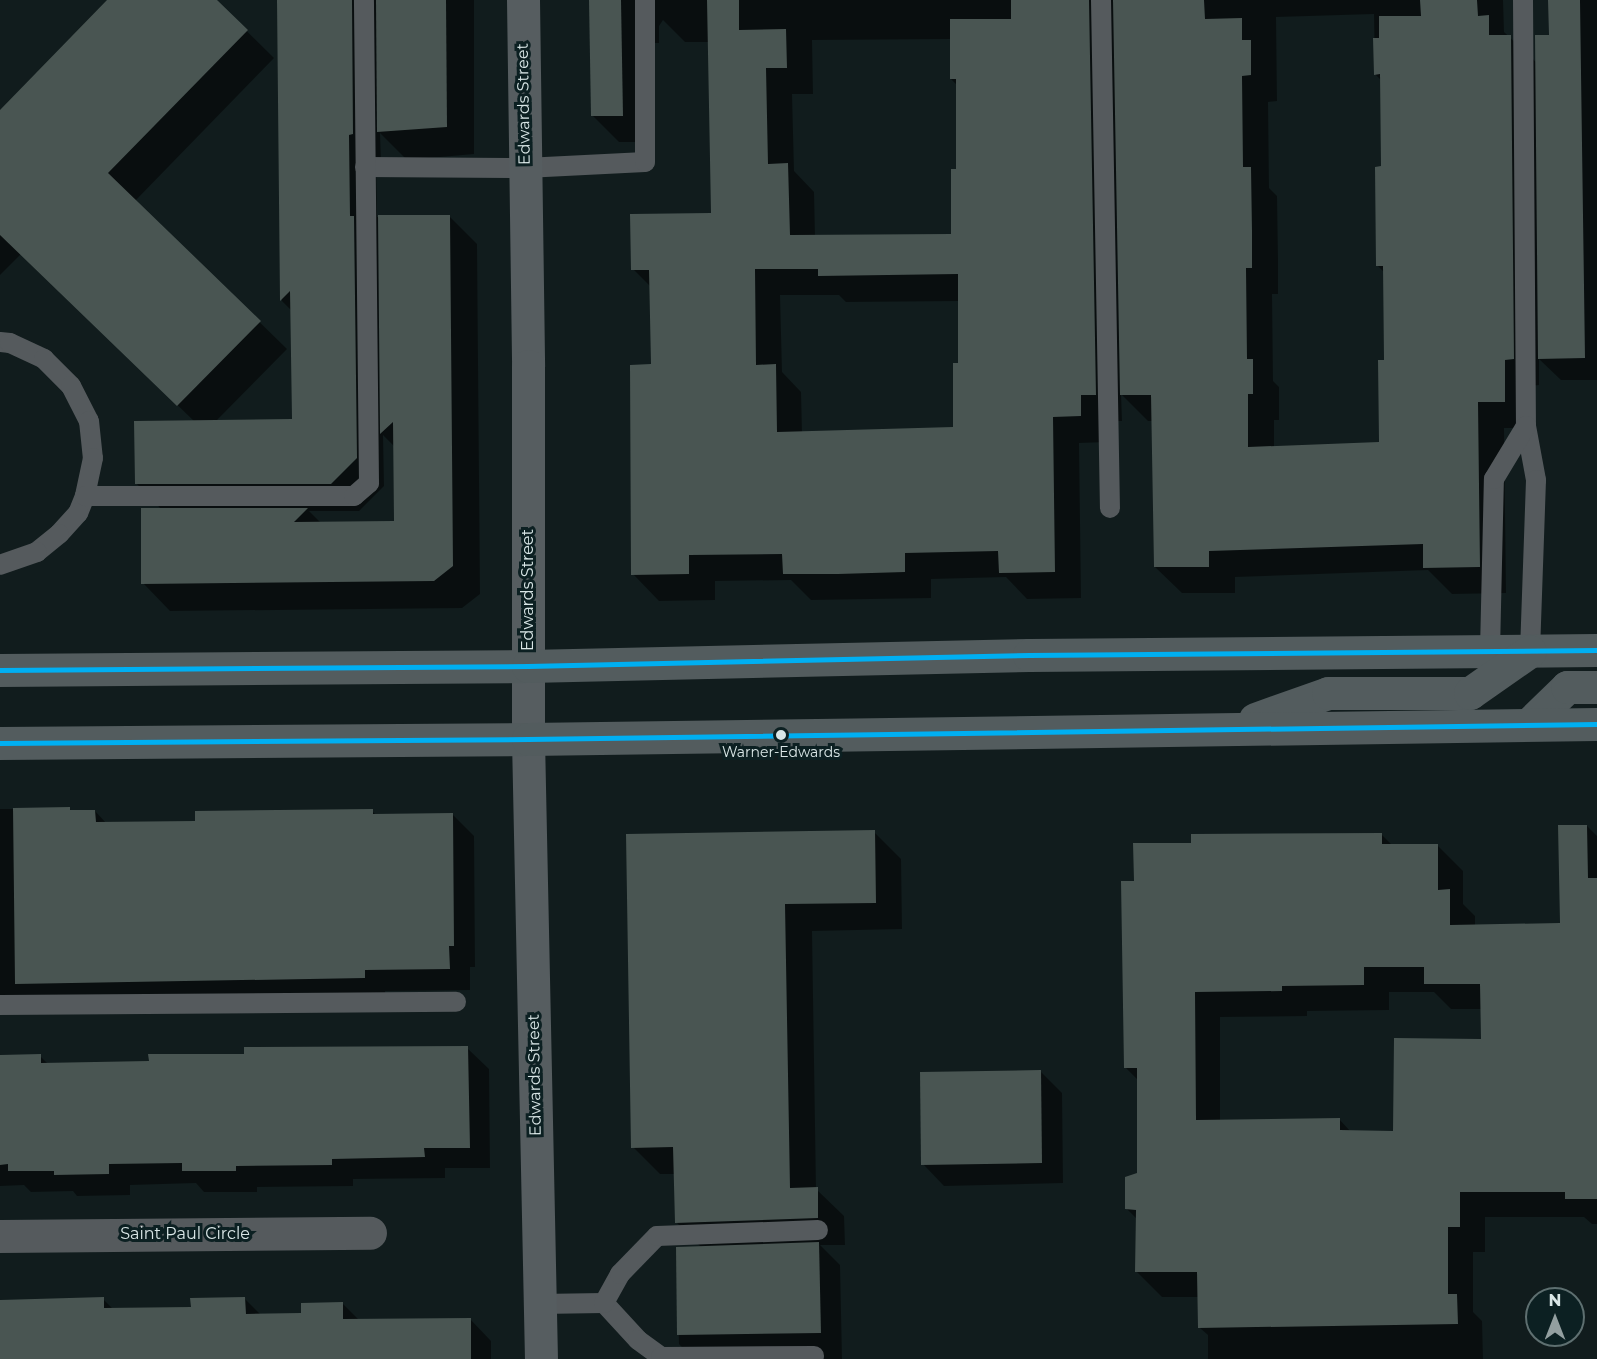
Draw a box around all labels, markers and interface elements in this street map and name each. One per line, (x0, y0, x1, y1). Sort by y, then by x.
street label: Edwards Street (513, 43, 535, 165)
street label: Edwards Street (518, 529, 538, 651)
marker: Warner-Edwards (775, 729, 787, 741)
place label: Warner-Edwards (722, 744, 840, 760)
street label: Edwards Street (524, 1014, 546, 1136)
street label: Saint Paul Circle (120, 1224, 250, 1244)
north arrow (1525, 1287, 1585, 1347)
text: N (1549, 1291, 1561, 1310)

